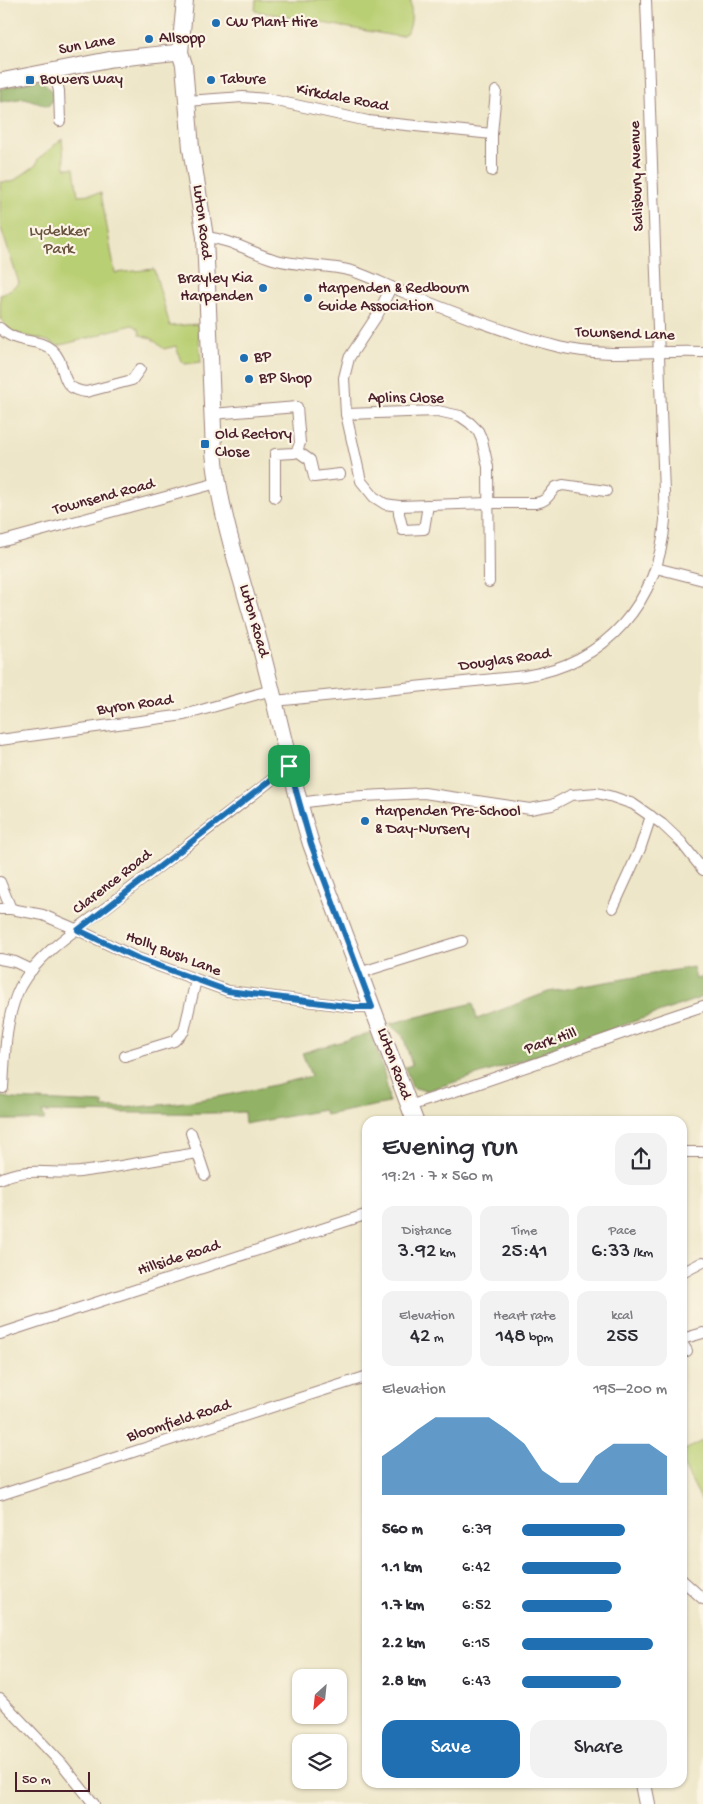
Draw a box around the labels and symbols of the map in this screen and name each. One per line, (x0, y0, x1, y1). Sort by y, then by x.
place label: CW Plant Hire (226, 14, 318, 33)
marker: CW Plant Hire (210, 17, 222, 29)
place label: Allsopp (159, 30, 206, 49)
street label: Sun Lane (57, 32, 117, 60)
marker: Allsopp (143, 33, 155, 45)
place label: Bowers Way (39, 71, 123, 90)
place label: Tabure (220, 71, 267, 90)
marker: Bowers Way (24, 74, 36, 86)
marker: Tabure (205, 74, 217, 86)
street label: Kirkdale Road (294, 81, 391, 118)
street label: Salisbury Avenue (627, 120, 649, 232)
street label: Luton Road (187, 184, 215, 262)
park label: Lydekker Park (29, 223, 90, 260)
place label: Brayley Kia Harpenden (177, 270, 254, 307)
place label: Harpenden & Redbourn Guide Association (318, 280, 470, 317)
marker: Brayley Kia Harpenden (257, 282, 269, 294)
marker: Harpenden & Redbourn Guide Association (302, 292, 314, 304)
street label: Townsend Lane (574, 324, 676, 346)
place label: BP (253, 349, 271, 368)
marker: BP (238, 352, 250, 364)
place label: BP Shop (258, 370, 312, 389)
marker: BP Shop (243, 373, 255, 385)
street label: Aplins Close (368, 390, 445, 409)
place label: Old Rectory Close (215, 426, 292, 463)
marker: Old Rectory Close (199, 438, 211, 450)
street label: Townsend Road (50, 475, 158, 521)
street label: Luton Road (234, 583, 273, 661)
street label: Douglas Road (457, 645, 554, 677)
street label: Byron Road (95, 691, 176, 721)
pin (268, 745, 310, 787)
place label: Harpenden Pre-School & Day-Nursery (375, 803, 521, 840)
marker: Harpenden Pre-School & Day-Nursery (359, 815, 371, 827)
street label: Clarence Road (70, 845, 158, 920)
street label: Holly Bush Lane (123, 928, 224, 982)
street label: Park Hill (521, 1024, 580, 1060)
street label: Luton Road (371, 1026, 415, 1104)
street label: Hillside Road (135, 1236, 224, 1281)
street label: Bloomfield Road (124, 1396, 235, 1448)
north arrow (292, 1669, 348, 1724)
scale bar (15, 1769, 90, 1792)

